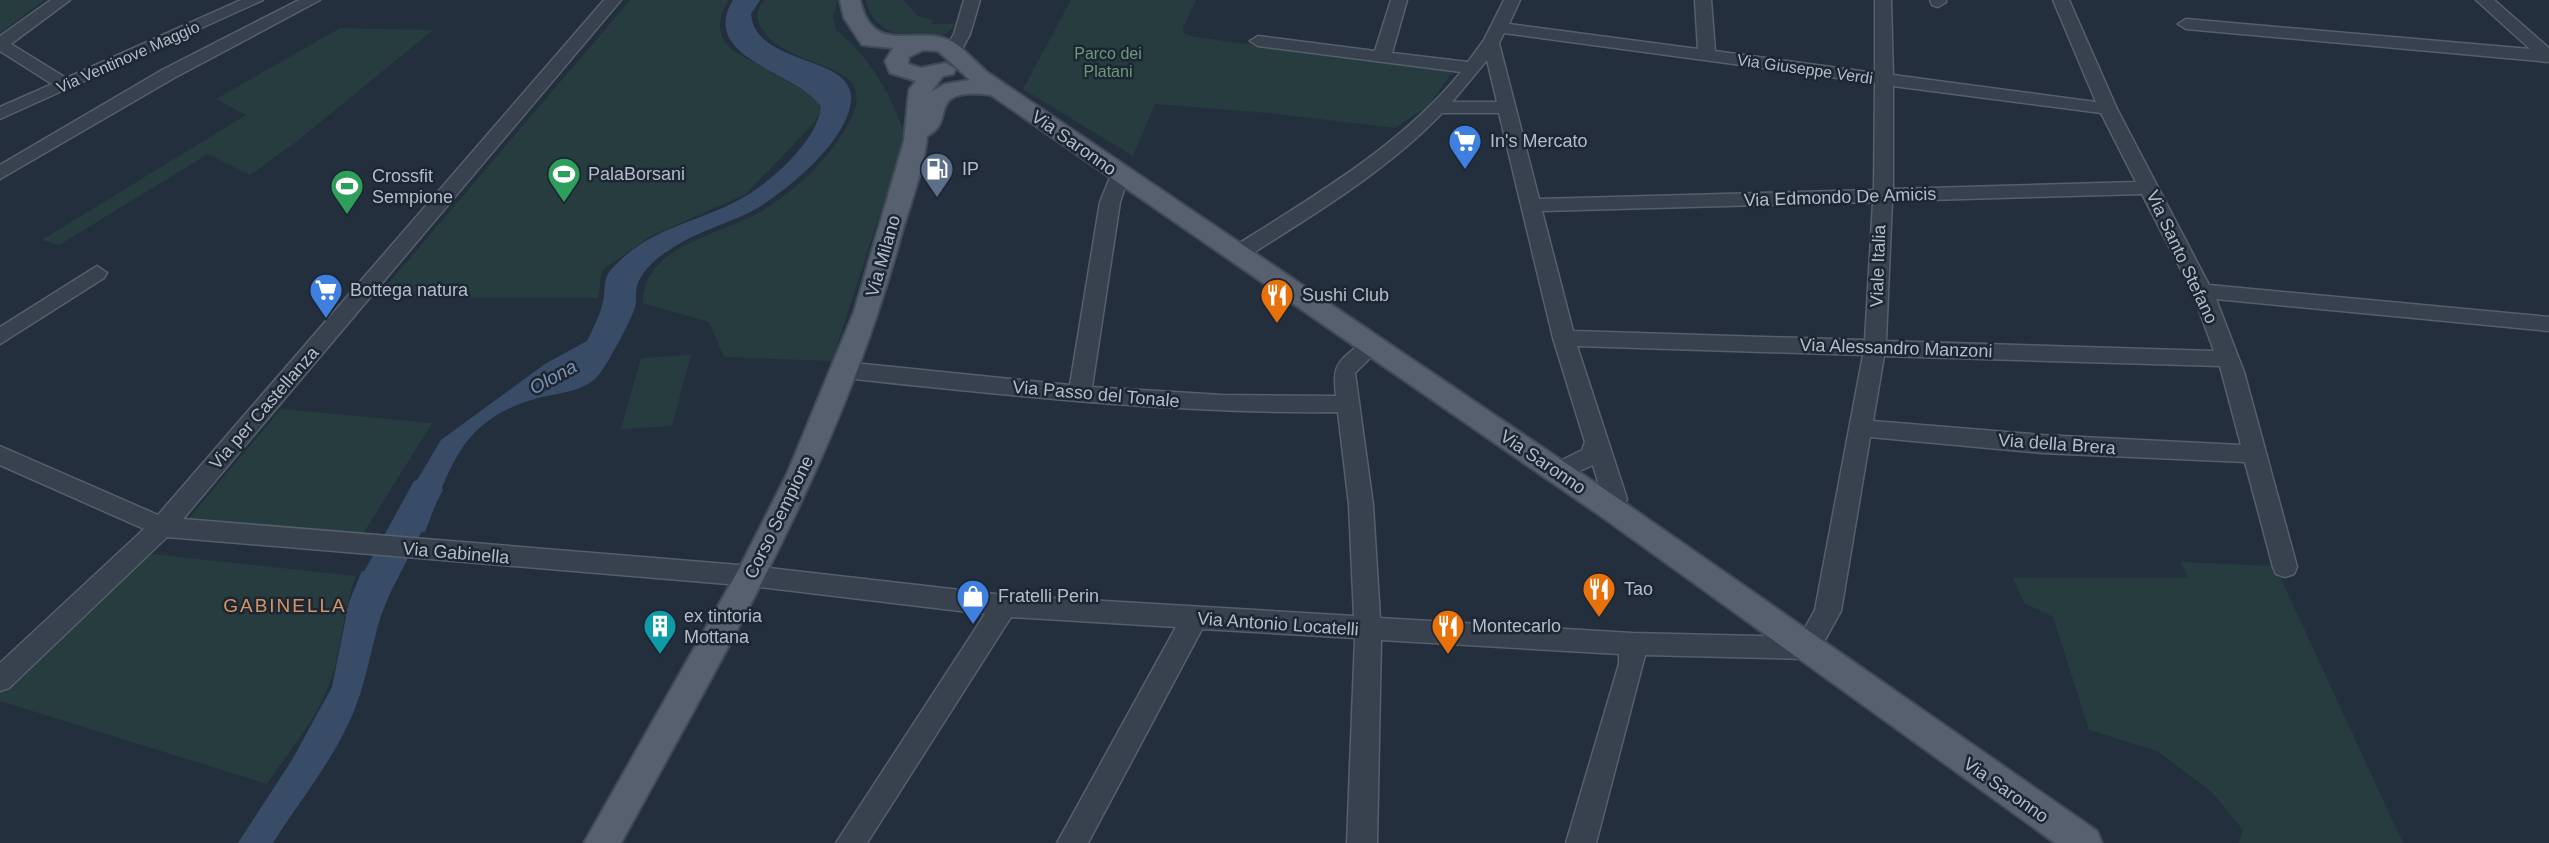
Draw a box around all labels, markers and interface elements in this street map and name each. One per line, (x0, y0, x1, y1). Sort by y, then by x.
street label: Via Ventinove Maggio (54, 18, 202, 96)
park label: Parco dei Platani (1074, 45, 1142, 80)
street label: Via Giuseppe Verdi (1736, 51, 1874, 87)
street label: Via Saronno (1028, 106, 1120, 180)
supermarket icon: In's Mercato (1446, 122, 1484, 171)
place label: In's Mercato (1490, 131, 1587, 151)
fuel station icon: IP (918, 150, 956, 199)
sports icon: PalaBorsani (545, 155, 583, 204)
place label: IP (962, 159, 979, 179)
place label: PalaBorsani (588, 164, 685, 184)
place label: Crossfit Sempione (372, 166, 453, 207)
sports icon: Crossfit Sempione (328, 167, 366, 216)
street label: Via Edmondo De Amicis (1743, 184, 1937, 210)
street label: Via Santo Stefano (2142, 187, 2222, 327)
street label: Via Milano (862, 213, 904, 299)
street label: Viale Italia (1867, 223, 1889, 308)
supermarket icon: Bottega natura (307, 271, 345, 320)
restaurant icon: Sushi Club (1258, 276, 1296, 325)
place label: Bottega natura (350, 280, 469, 300)
place label: Sushi Club (1302, 285, 1389, 305)
street label: Via Alessandro Manzoni (1799, 335, 1993, 361)
street label: Via per Castellanza (205, 342, 323, 473)
water label: Olona (526, 356, 580, 398)
street label: Via Passo del Tonale (1012, 377, 1180, 411)
street label: Via Saronno (1496, 426, 1590, 498)
street label: Via della Brera (1998, 430, 2117, 458)
street label: Corso Sempione (741, 452, 817, 582)
street label: Via Gabinella (402, 538, 511, 568)
restaurant icon: Tao (1580, 570, 1618, 619)
shop icon: Fratelli Perin (954, 577, 992, 626)
place label: Tao (1624, 579, 1653, 599)
place label: Fratelli Perin (998, 586, 1099, 606)
district label: GABINELLA (223, 595, 347, 616)
place label: ex tintoria Mottana (684, 606, 763, 647)
building icon: ex tintoria Mottana (641, 607, 679, 656)
restaurant icon: Montecarlo (1429, 607, 1467, 656)
street label: Via Antonio Locatelli (1197, 608, 1359, 640)
place label: Montecarlo (1472, 616, 1561, 636)
street label: Via Saronno (1960, 753, 2052, 827)

